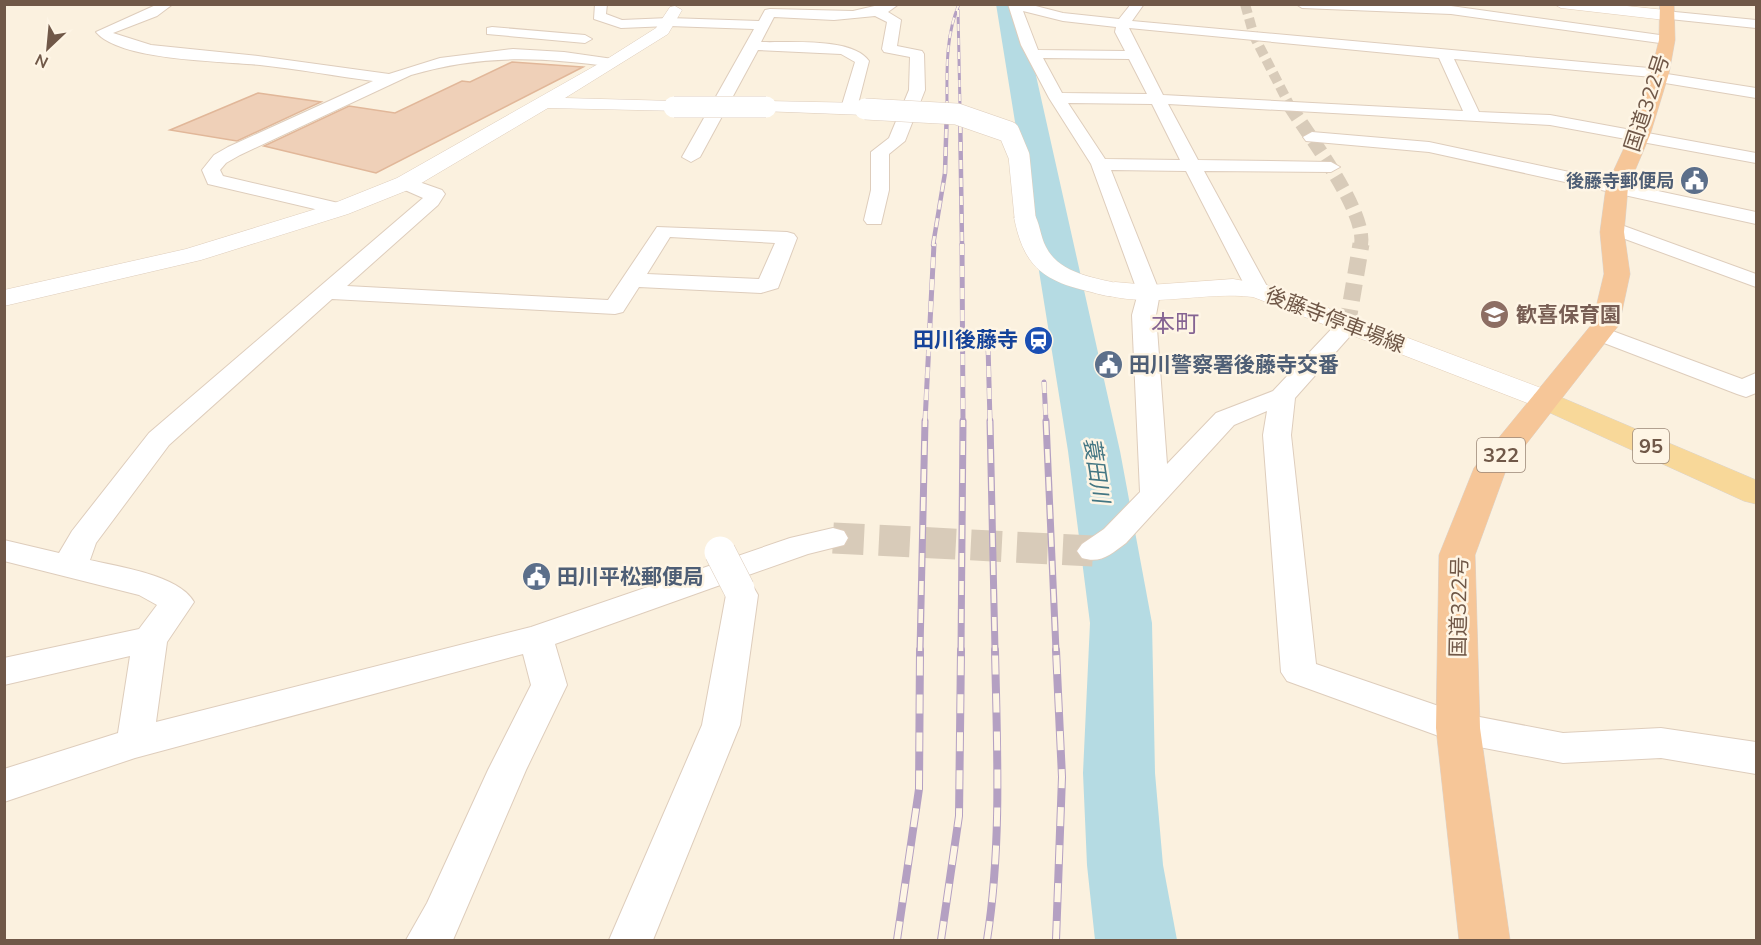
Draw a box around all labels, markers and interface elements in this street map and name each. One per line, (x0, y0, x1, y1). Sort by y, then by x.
north arrow (18, 18, 78, 78)
text: N (32, 50, 51, 73)
street label: 国道322号 (1618, 51, 1674, 155)
public building icon: 後藤寺郵便局 (1679, 165, 1711, 197)
place label: 後藤寺郵便局 (1566, 169, 1674, 192)
street label: 後藤寺停車場線 (1262, 281, 1409, 358)
school or university icon: 歓喜保育園 (1479, 299, 1511, 331)
place label: 歓喜保育園 (1516, 301, 1621, 327)
district label: 本町 (1151, 308, 1199, 338)
station icon: 田川後藤寺 (1023, 324, 1055, 356)
place label: 田川後藤寺 (913, 326, 1018, 352)
public building icon: 田川警察署後藤寺交番 (1092, 349, 1124, 381)
place label: 田川警察署後藤寺交番 (1129, 351, 1339, 377)
road number: 95 (1633, 429, 1669, 463)
water label: 蓑田川 (1078, 435, 1116, 507)
road number: 322 (1477, 438, 1525, 472)
street label: 国道322号 (1444, 556, 1472, 658)
public building icon: 田川平松郵便局 (520, 561, 552, 593)
place label: 田川平松郵便局 (557, 563, 704, 589)

